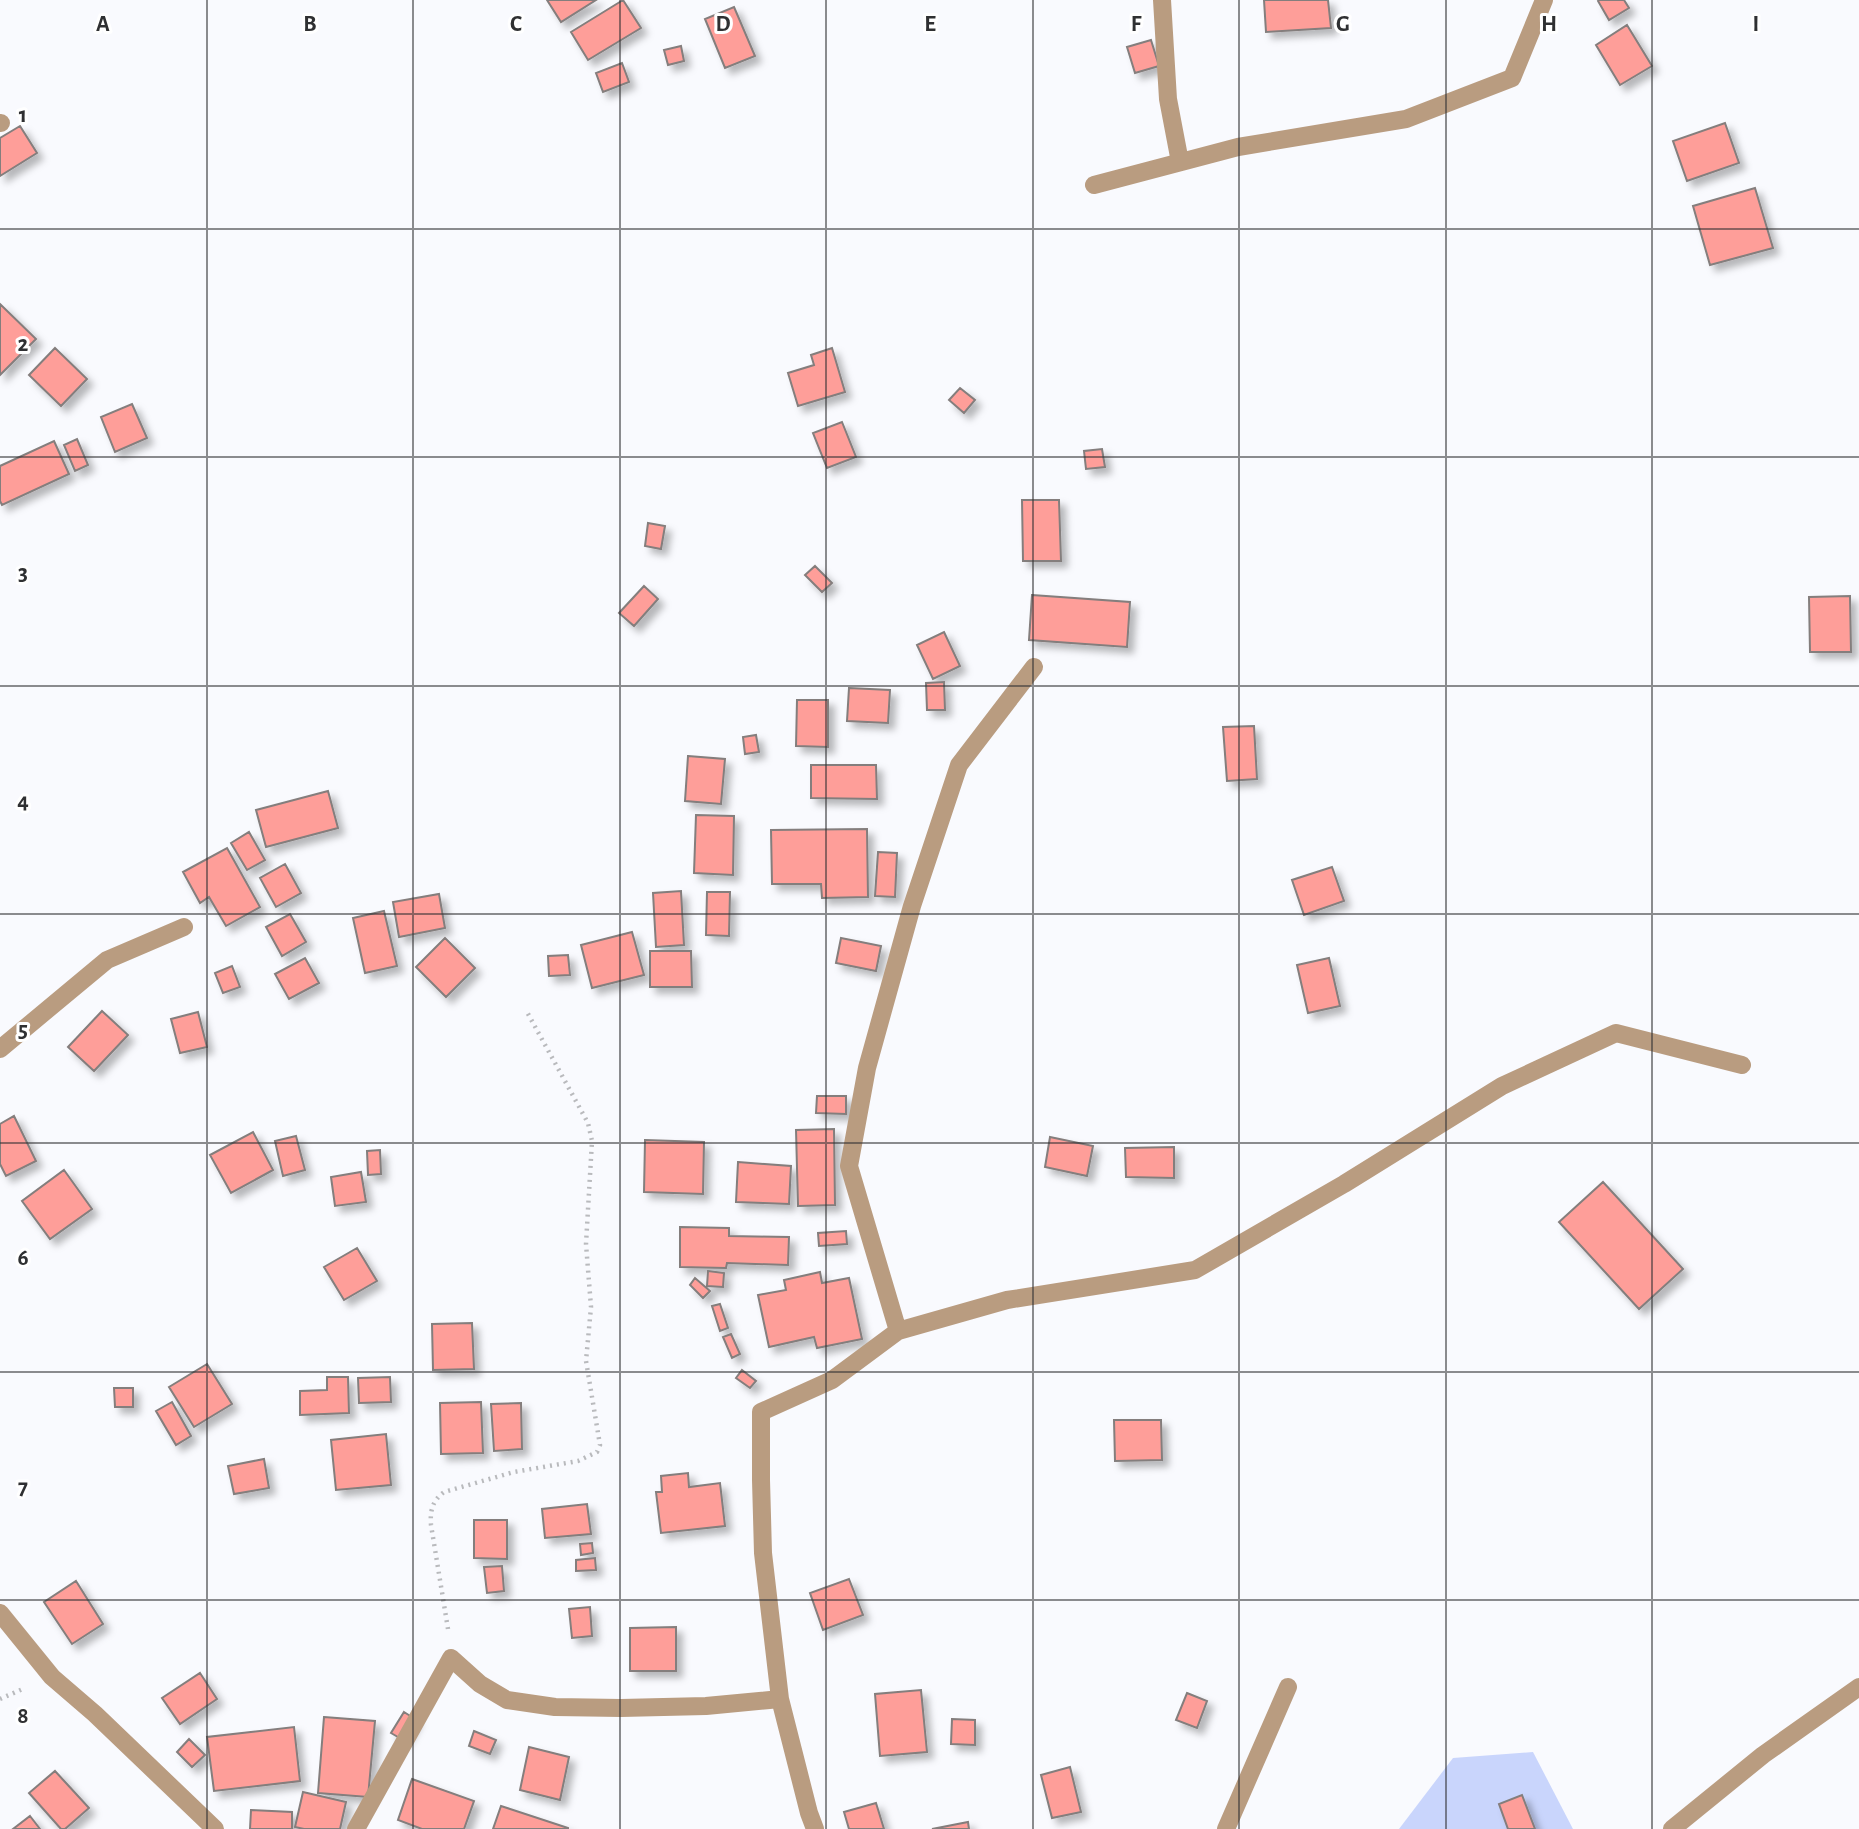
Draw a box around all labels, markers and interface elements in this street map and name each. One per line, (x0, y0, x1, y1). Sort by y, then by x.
text: A (96, 13, 110, 36)
text: B (303, 13, 317, 36)
text: C (510, 13, 522, 36)
text: D (715, 13, 731, 36)
text: E (924, 13, 936, 36)
text: F (1131, 13, 1142, 36)
text: G (1336, 13, 1350, 36)
text: H (1541, 13, 1557, 36)
text: I (1753, 13, 1759, 36)
text: 1 (19, 104, 27, 127)
text: 2 (18, 333, 29, 356)
text: 3 (18, 562, 28, 585)
text: 4 (17, 790, 29, 813)
text: 5 (18, 1019, 28, 1042)
text: 6 (17, 1247, 29, 1270)
text: 7 (18, 1476, 28, 1499)
text: 8 (17, 1705, 29, 1728)

